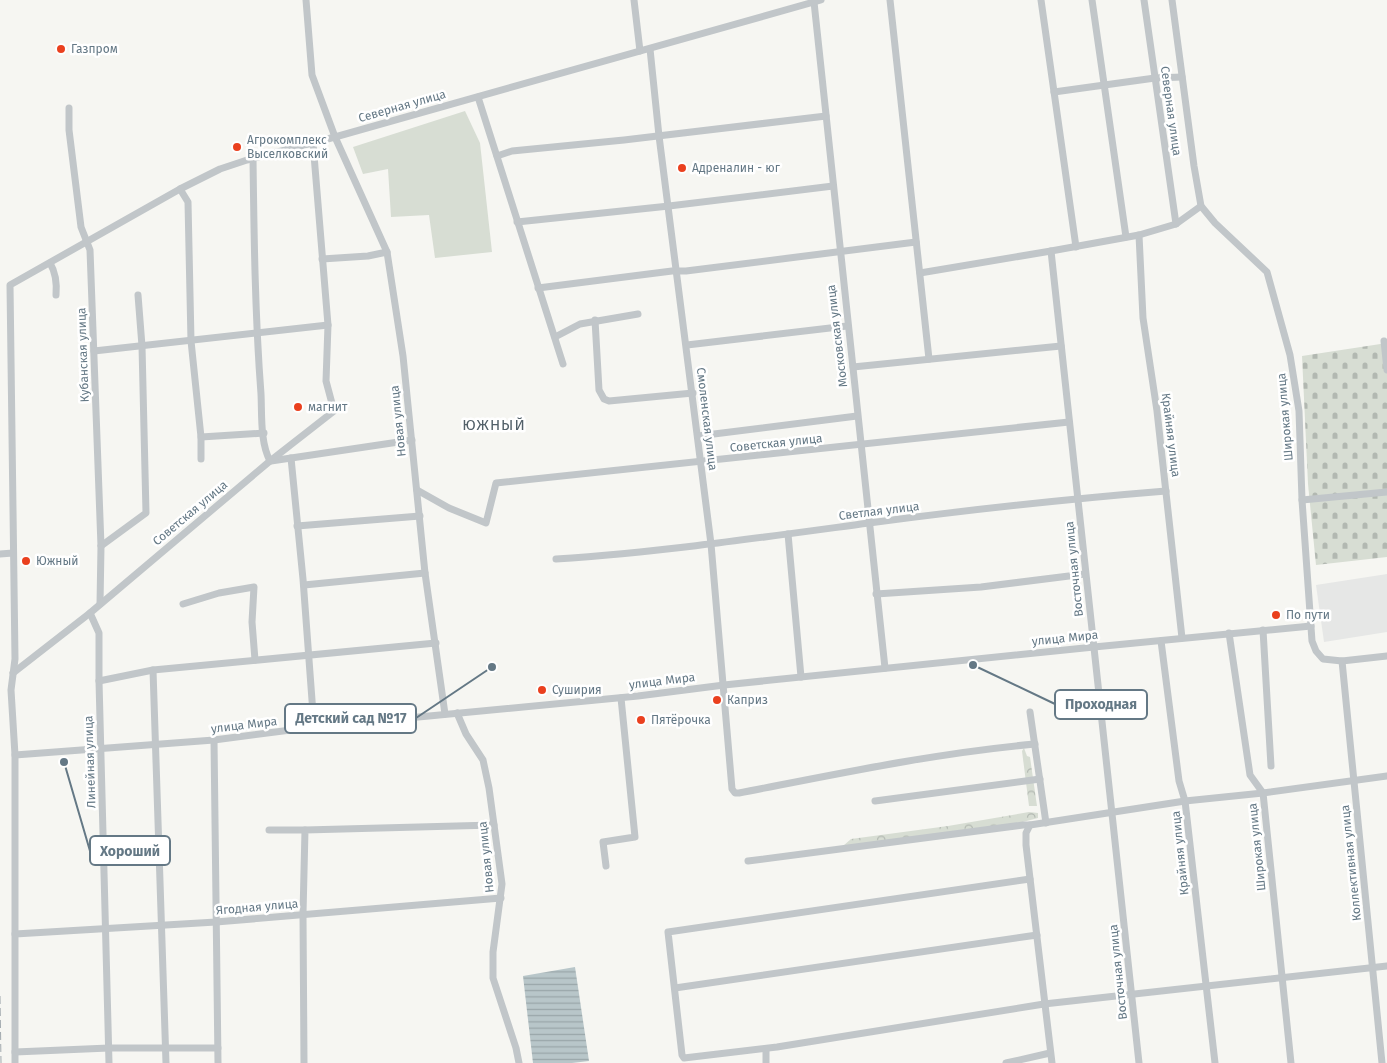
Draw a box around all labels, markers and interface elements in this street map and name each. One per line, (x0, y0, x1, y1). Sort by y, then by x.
place label: Газпром (71, 42, 118, 56)
marker: Газпром (55, 43, 67, 55)
street label: Северная улица (1158, 65, 1184, 157)
street label: Северная улица (357, 87, 447, 125)
place label: Агрокомплекс Выселковский (247, 133, 328, 161)
marker: Агрокомплекс Выселковский (231, 141, 243, 153)
place label: Адреналин - юг (692, 161, 781, 175)
marker: Адреналин - юг (676, 162, 688, 174)
street label: Московская улица (824, 284, 850, 388)
street label: Кубанская улица (74, 307, 92, 403)
street label: Смоленская улица (694, 367, 720, 471)
street label: Широкая улица (1274, 372, 1296, 462)
street label: Новая улица (387, 385, 409, 457)
street label: Крайняя улица (1159, 392, 1183, 478)
place label: магнит (308, 400, 348, 414)
marker: магнит (292, 401, 304, 413)
district label: ЮЖНЫЙ (462, 416, 526, 434)
street label: Советская улица (729, 431, 823, 455)
street label: Советская улица (150, 478, 230, 548)
street label: Светлая улица (838, 499, 920, 523)
street label: Восточная улица (1062, 521, 1086, 617)
place label: Южный (36, 554, 78, 568)
marker: Южный (20, 555, 32, 567)
place label: По пути (1286, 608, 1330, 622)
marker: По пути (1270, 609, 1282, 621)
street label: улица Мира (1031, 628, 1099, 648)
street label: улица Мира (628, 670, 696, 692)
place label: Суширия (552, 683, 602, 697)
marker: Суширия (536, 684, 548, 696)
callout: Проходная (1055, 690, 1147, 719)
place label: Каприз (727, 693, 768, 707)
marker: Каприз (711, 694, 723, 706)
text: Проходная (1065, 696, 1137, 713)
callout: Детский сад №17 (285, 704, 416, 733)
text: Детский сад №17 (295, 710, 407, 727)
place label: Пятёрочка (651, 713, 711, 727)
street label: улица Мира (210, 714, 278, 736)
marker: Пятёрочка (635, 714, 647, 726)
street label: Линейная улица (81, 715, 99, 809)
street label: Широкая улица (1245, 802, 1269, 892)
street label: Коллективная улица (1338, 804, 1364, 922)
street label: Крайняя улица (1169, 810, 1191, 896)
street label: Новая улица (475, 821, 497, 893)
callout: Хороший (90, 836, 170, 865)
text: Хороший (99, 843, 160, 860)
street label: Ягодная улица (215, 896, 299, 918)
street label: Восточная улица (1106, 924, 1130, 1020)

